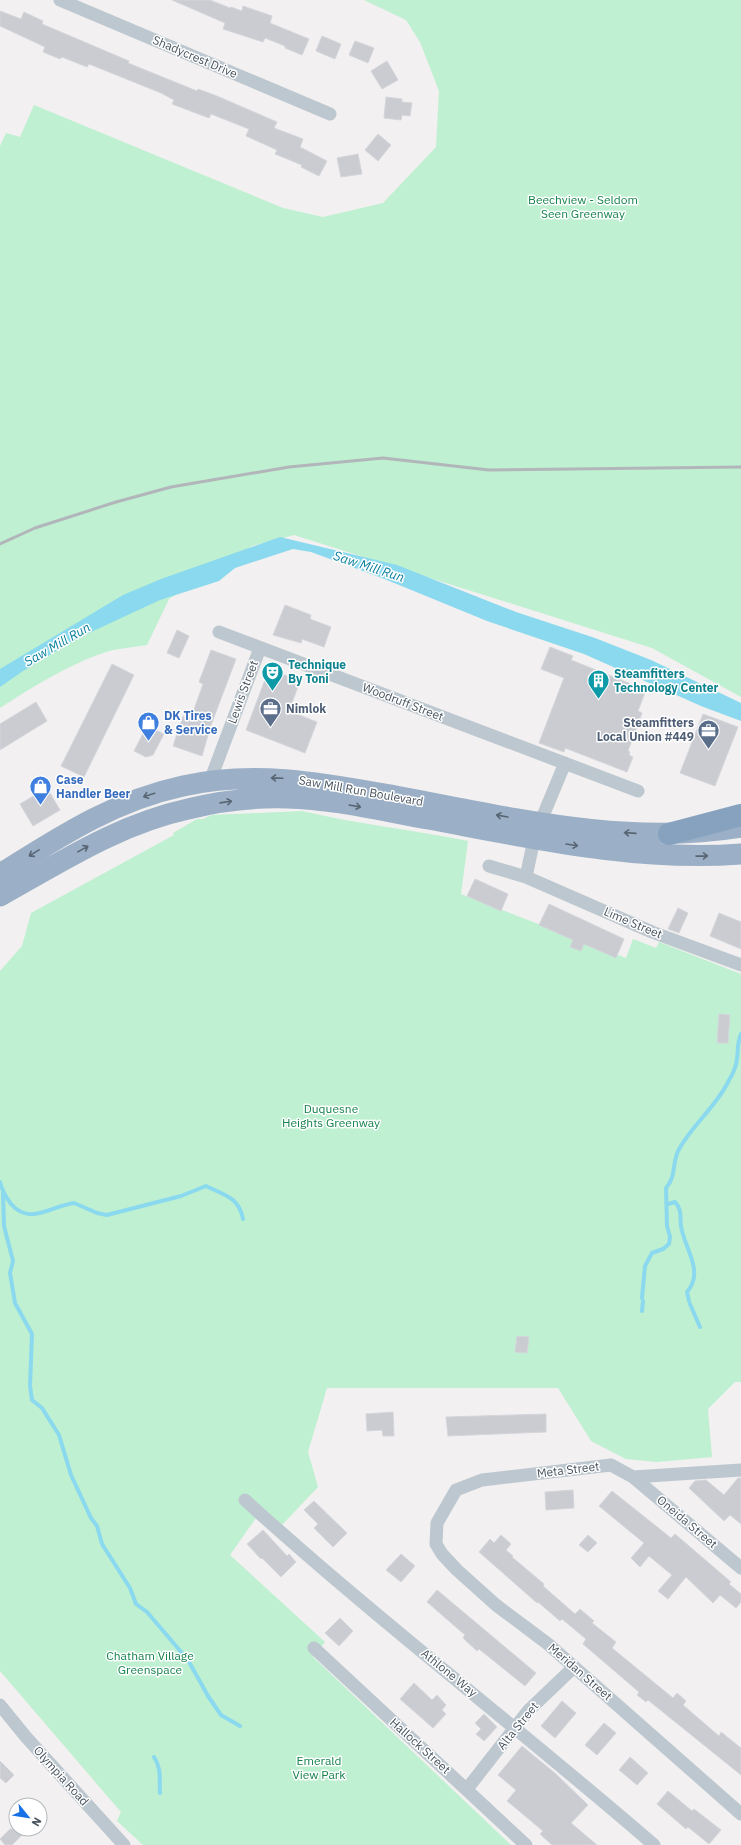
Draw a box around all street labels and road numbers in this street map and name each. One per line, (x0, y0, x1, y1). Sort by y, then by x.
street label: Shadycrest Drive (151, 32, 240, 81)
street label: Lewis Street (224, 658, 261, 726)
street label: Woodruff Street (361, 679, 446, 724)
street label: Saw Mill Run Boulevard (298, 772, 425, 809)
street label: Lime Street (602, 904, 665, 942)
street label: Meta Street (536, 1458, 600, 1481)
street label: Oneida Street (654, 1492, 720, 1551)
street label: Meridan Street (545, 1640, 615, 1703)
street label: Athlone Way (418, 1645, 480, 1700)
street label: Alta Street (494, 1699, 541, 1753)
street label: Hallock Street (387, 1715, 454, 1777)
street label: Olympia Road (31, 1743, 92, 1809)

